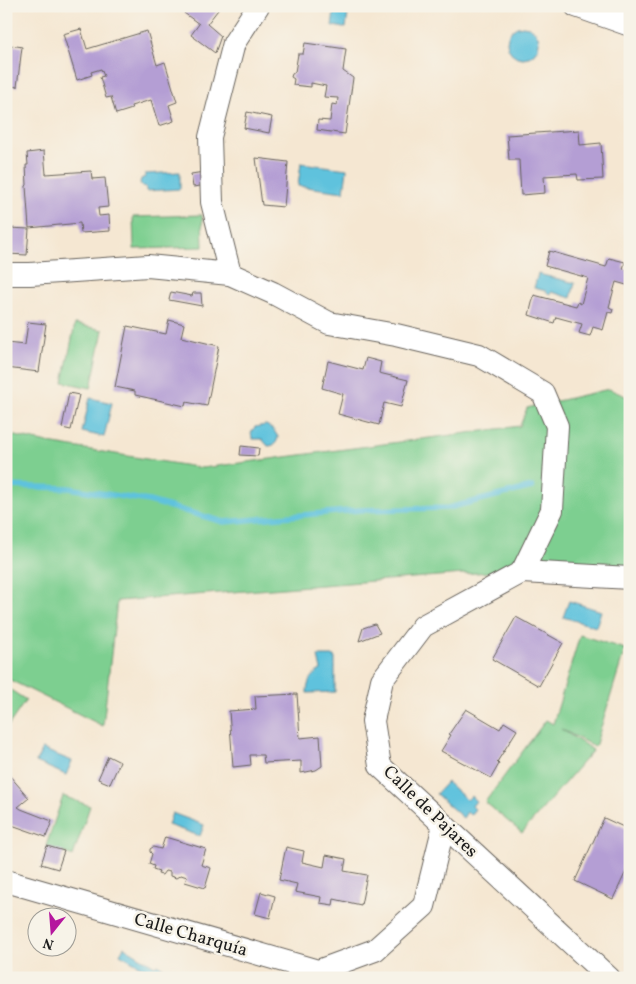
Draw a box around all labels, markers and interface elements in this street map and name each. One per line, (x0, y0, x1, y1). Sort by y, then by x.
street label: Calle de Pajares (377, 760, 483, 864)
north arrow (28, 906, 78, 956)
street label: Calle Charquía (131, 907, 250, 964)
text: N (41, 932, 56, 954)

